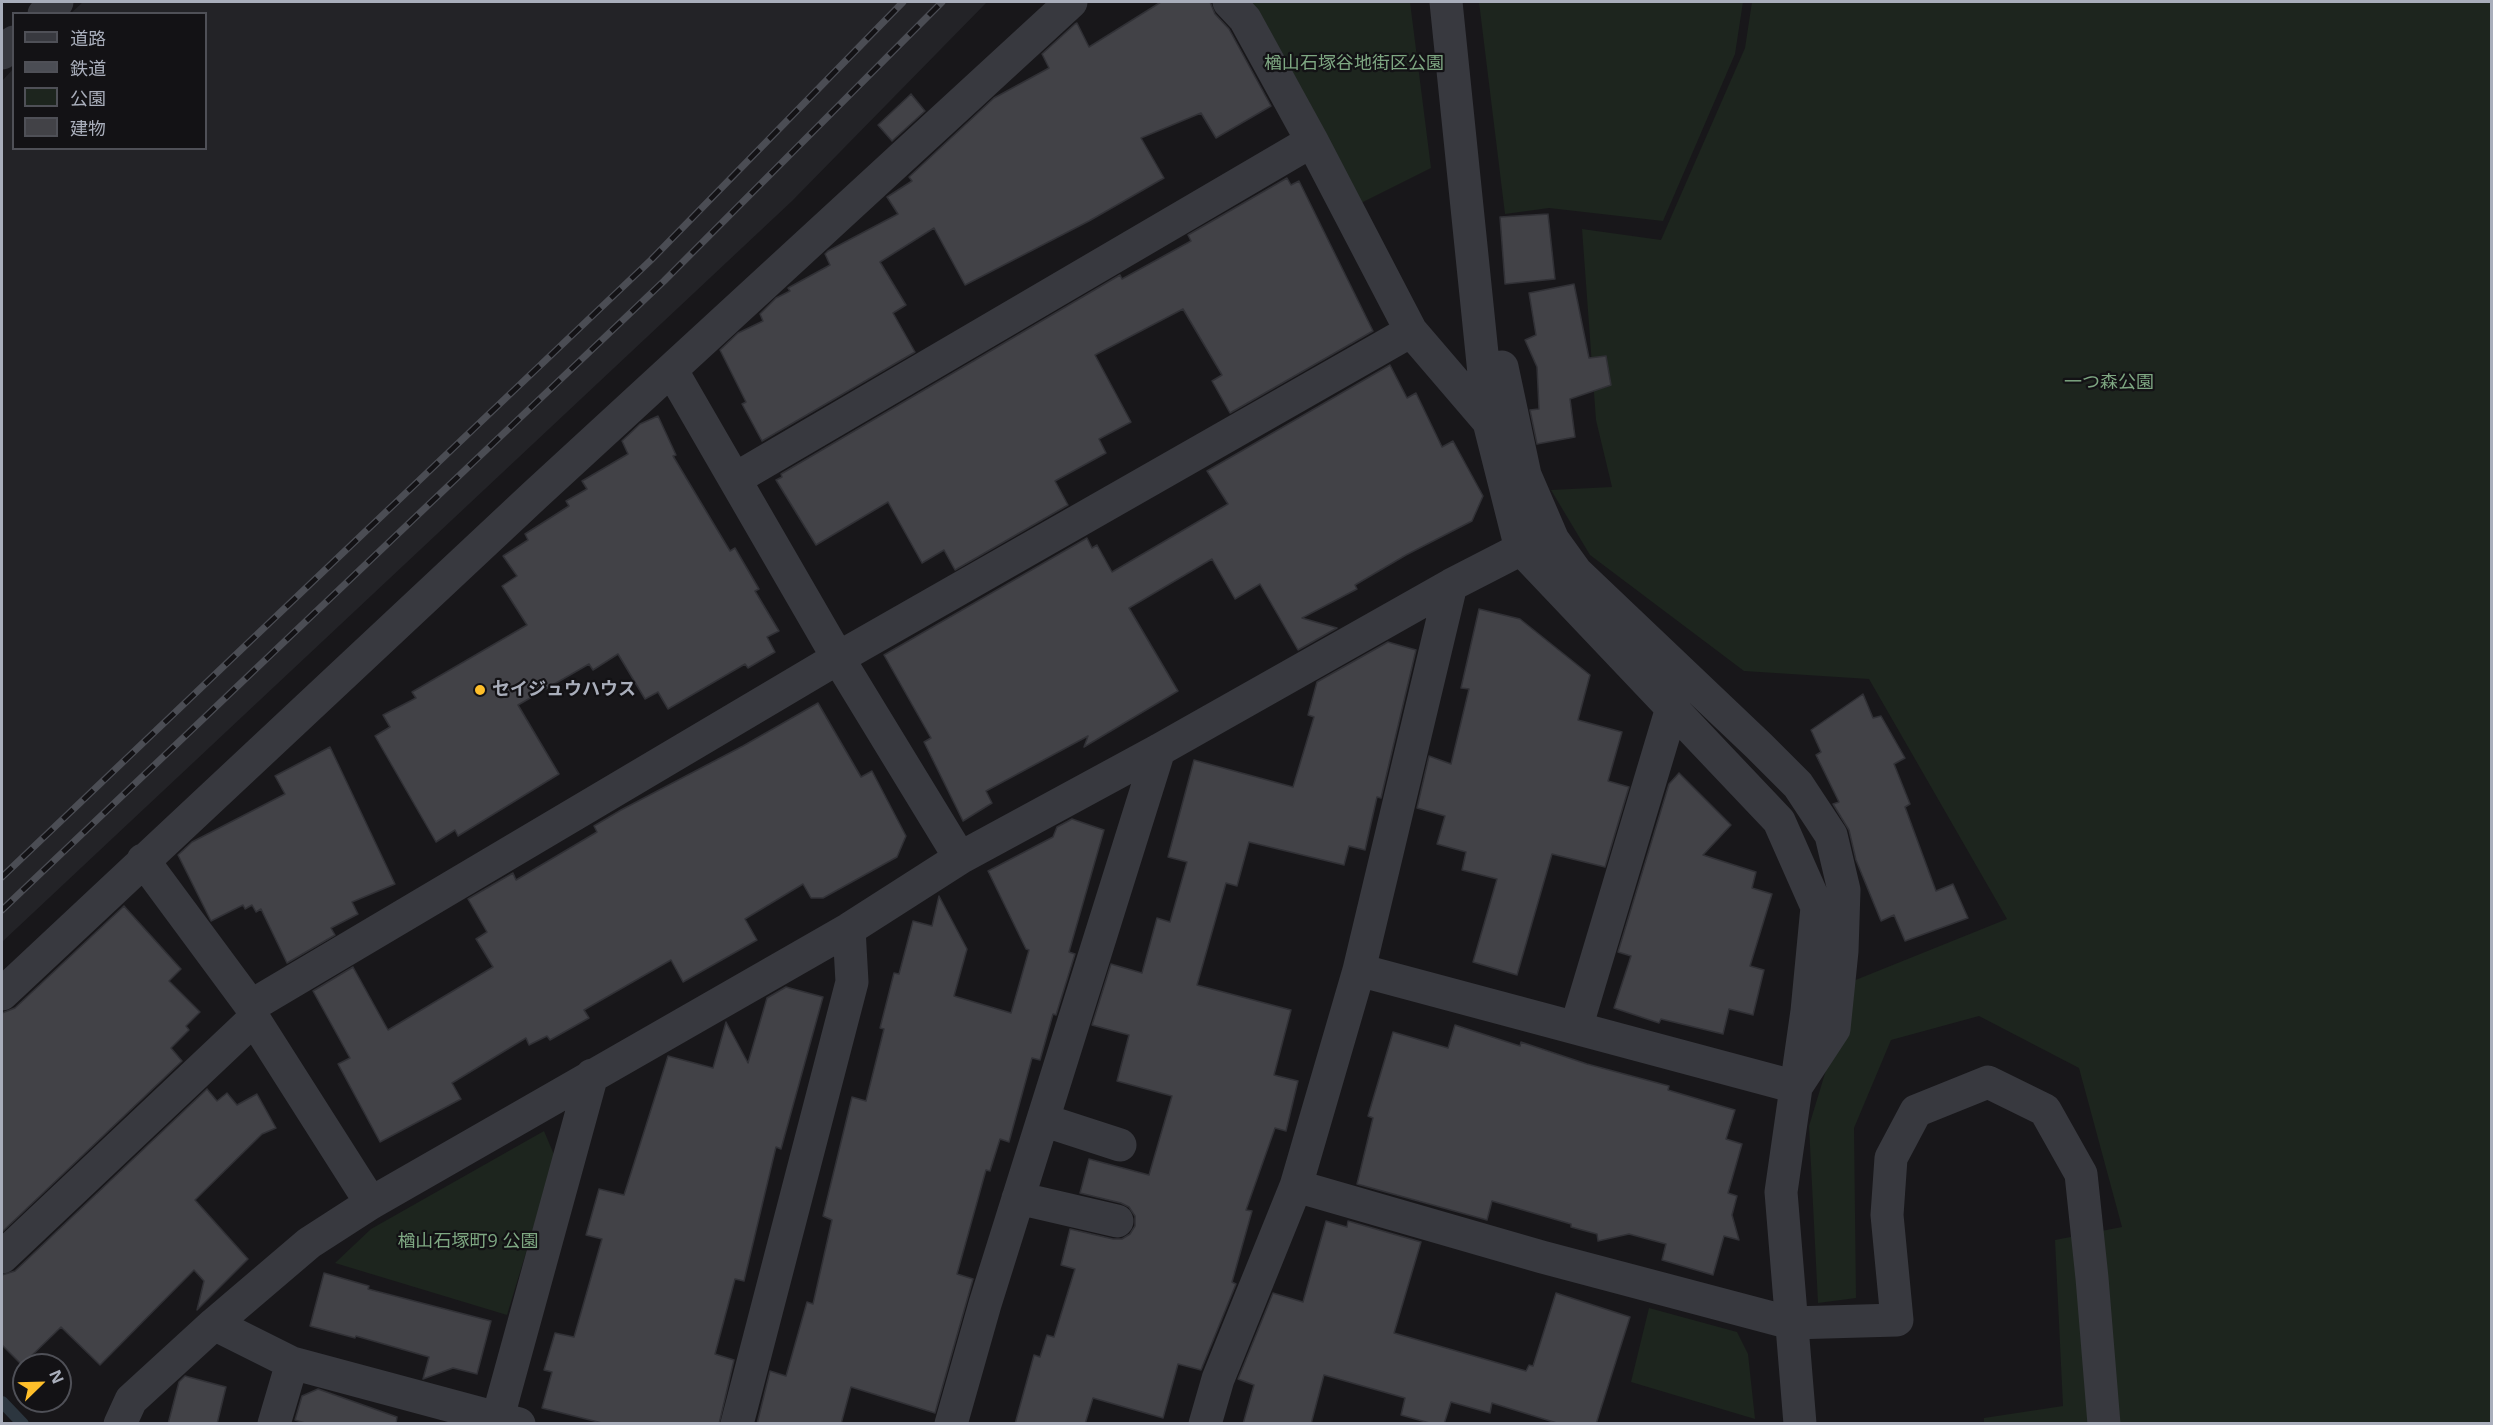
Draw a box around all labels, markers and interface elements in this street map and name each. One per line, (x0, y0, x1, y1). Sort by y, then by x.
legend (12, 12, 207, 150)
text: 道路 (70, 26, 106, 50)
park label: 楢山石塚谷地街区公園 (1264, 53, 1444, 75)
text: 鉄道 (70, 56, 106, 80)
text: 公園 (70, 86, 106, 110)
text: 建物 (70, 116, 106, 140)
park label: 一つ森公園 (2064, 372, 2154, 394)
place label: セイジュウハウス (492, 679, 636, 701)
marker: セイジュウハウス (473, 683, 487, 697)
park label: 楢山石塚町9 公園 (398, 1231, 538, 1253)
north arrow (12, 1353, 72, 1413)
text: N (44, 1366, 69, 1387)

